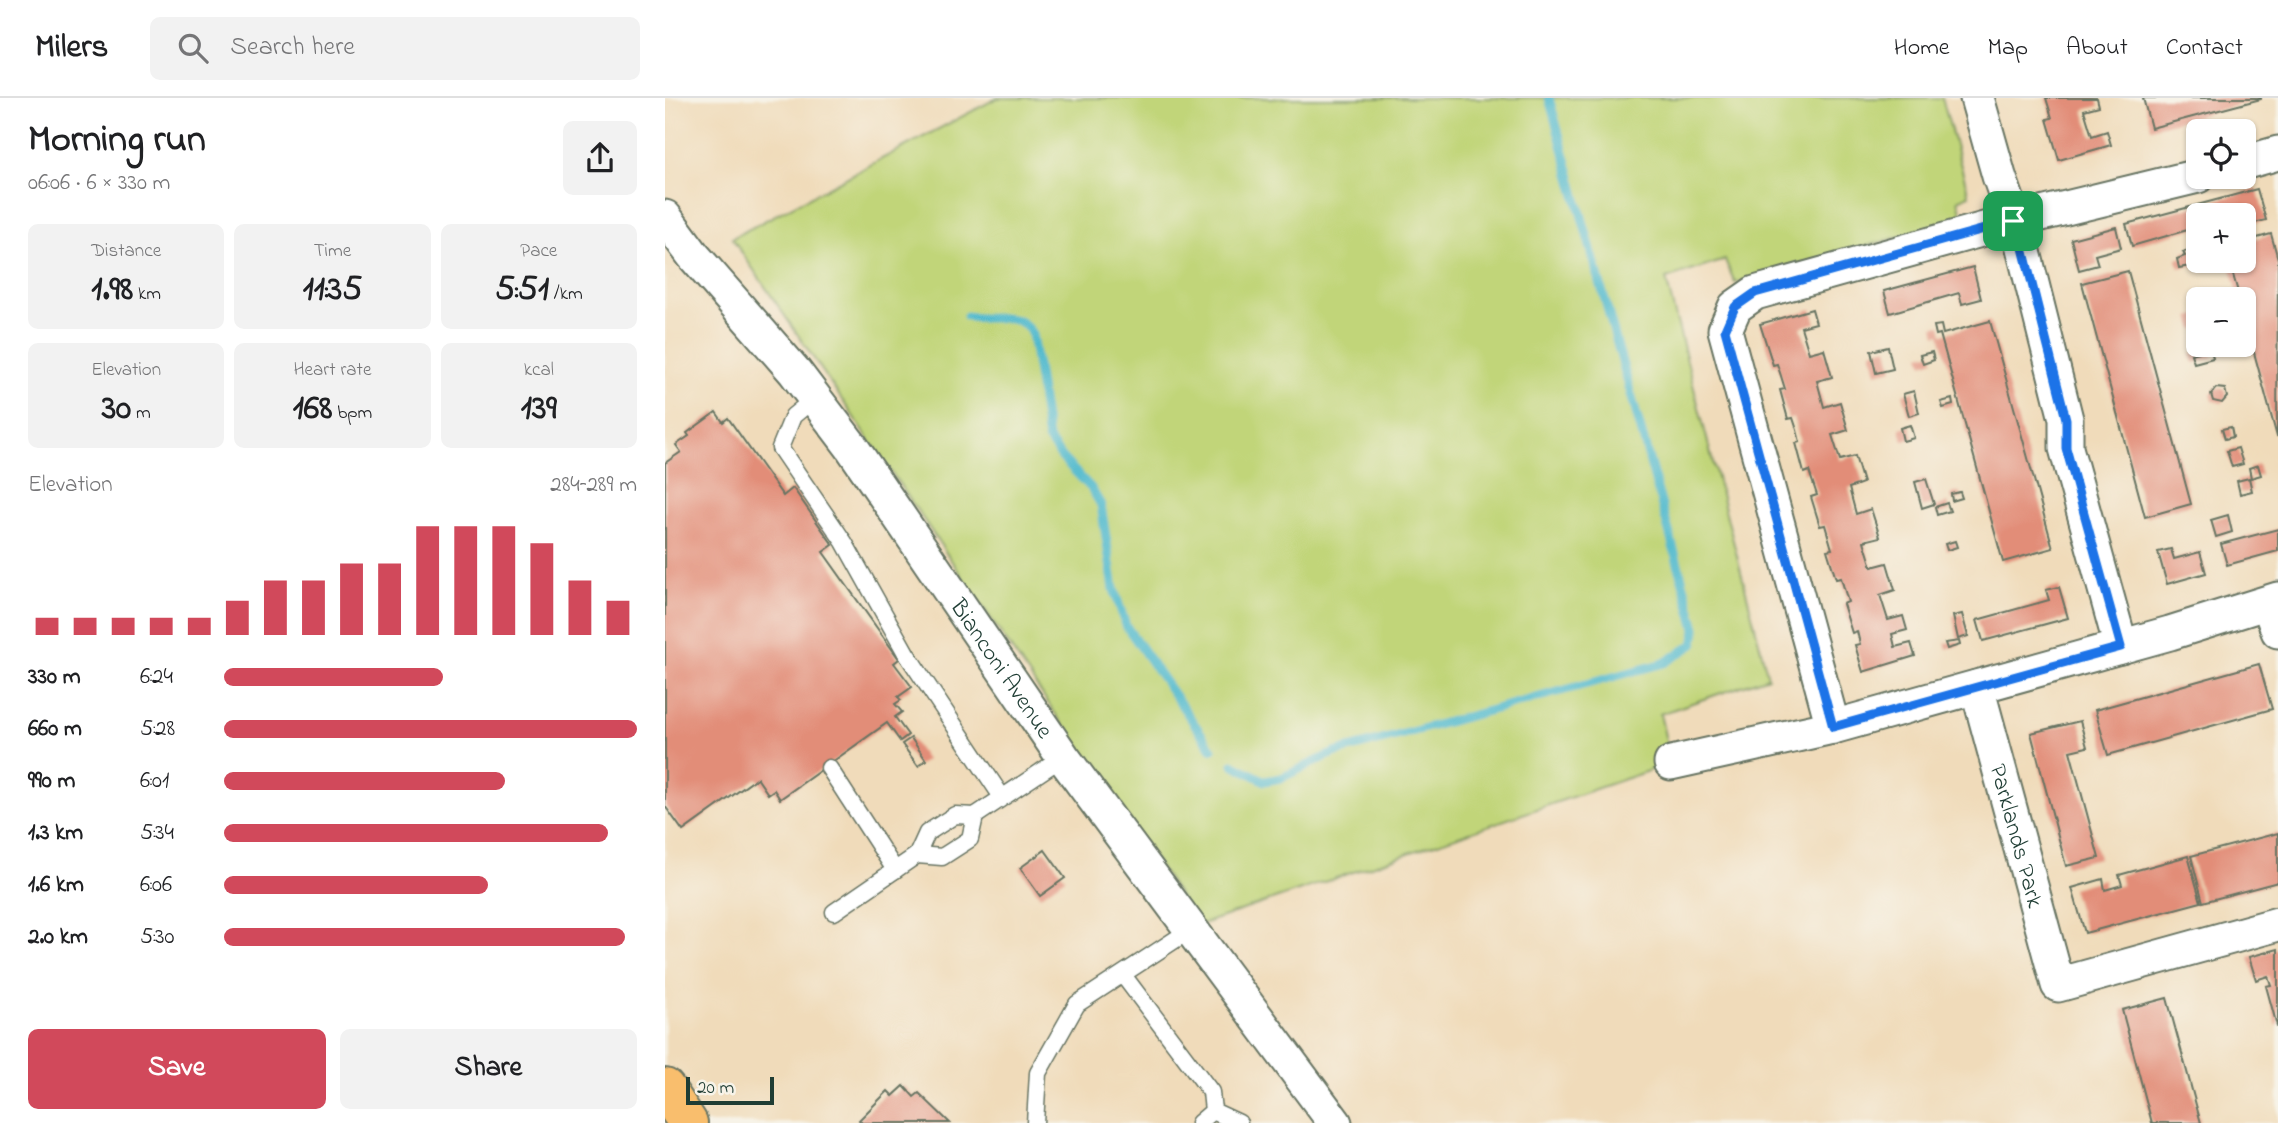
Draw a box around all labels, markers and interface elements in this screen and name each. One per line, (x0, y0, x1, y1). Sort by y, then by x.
search box (150, 17, 640, 80)
text: Milers (35, 24, 108, 72)
icon: search (174, 29, 212, 67)
text: Search here (230, 29, 355, 67)
text: Home (1894, 31, 1950, 66)
text: Map (1988, 31, 2028, 66)
text: About (2066, 31, 2128, 66)
text: Contact (2166, 31, 2243, 66)
text: Morning run (28, 113, 206, 169)
map controls (2186, 119, 2256, 357)
button: locate (2186, 119, 2256, 189)
button: share (563, 121, 637, 195)
text: 06:06 · 6 × 330 m (28, 167, 170, 200)
pin (1983, 191, 2043, 251)
icon: arrive (1994, 202, 2032, 240)
button: + (2186, 203, 2256, 273)
text: Distance (91, 238, 161, 265)
text: Time (314, 238, 351, 265)
text: Pace (520, 238, 557, 265)
text: 1.98 (91, 265, 133, 316)
text: 11:35 (303, 265, 362, 316)
text: 5:51 (495, 265, 549, 316)
text: km (133, 281, 161, 308)
text: /km (549, 281, 583, 308)
button: − (2186, 287, 2256, 357)
text: Elevation (91, 357, 161, 384)
text: Heart rate (294, 357, 371, 384)
text: kcal (524, 357, 554, 384)
text: 30 (102, 384, 131, 435)
text: 168 (293, 384, 332, 435)
text: 139 (521, 384, 557, 435)
text: m (131, 400, 151, 427)
text: bpm (332, 400, 372, 427)
text: Elevation (28, 469, 113, 502)
text: 284–289 m (550, 469, 637, 502)
street label: Bianconi Avenue (940, 592, 1061, 747)
text: 330 m (28, 661, 81, 694)
text: 6:24 (140, 661, 173, 694)
text: 660 m (28, 713, 82, 746)
text: 5:28 (140, 713, 175, 746)
street label: Parklands Park (1979, 761, 2051, 912)
text: 990 m (28, 765, 75, 798)
text: 6:01 (140, 765, 169, 798)
text: 1.3 km (28, 817, 83, 850)
text: 5:34 (140, 817, 174, 850)
text: 1.6 km (28, 869, 84, 902)
text: 6:06 (140, 869, 172, 902)
text: 2.0 km (28, 921, 88, 954)
text: 5:30 (140, 921, 175, 954)
button: Save (28, 1029, 326, 1109)
button: Share (340, 1029, 637, 1109)
scale bar (686, 1074, 773, 1106)
text: 20 m (697, 1075, 734, 1102)

